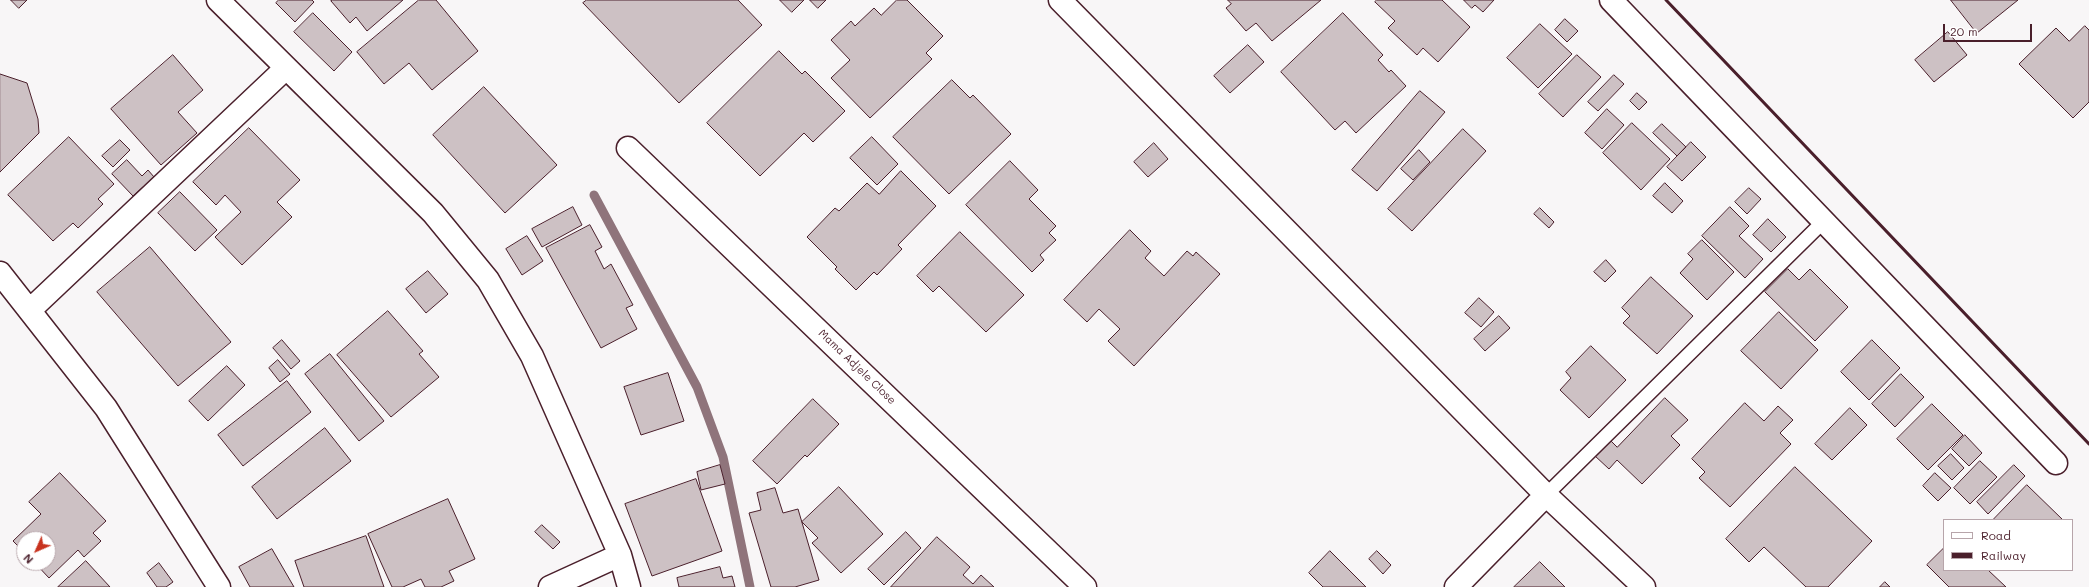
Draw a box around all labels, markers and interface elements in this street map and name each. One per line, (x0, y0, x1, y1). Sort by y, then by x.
scale bar (1945, 16, 2034, 42)
text: 20 m (1950, 23, 1978, 39)
street label: Mama Adjele Close (816, 327, 898, 407)
legend (1943, 519, 2073, 571)
text: Road (1981, 527, 2011, 543)
north arrow (16, 531, 56, 571)
text: Railway (1981, 547, 2026, 563)
text: N (20, 551, 36, 567)

